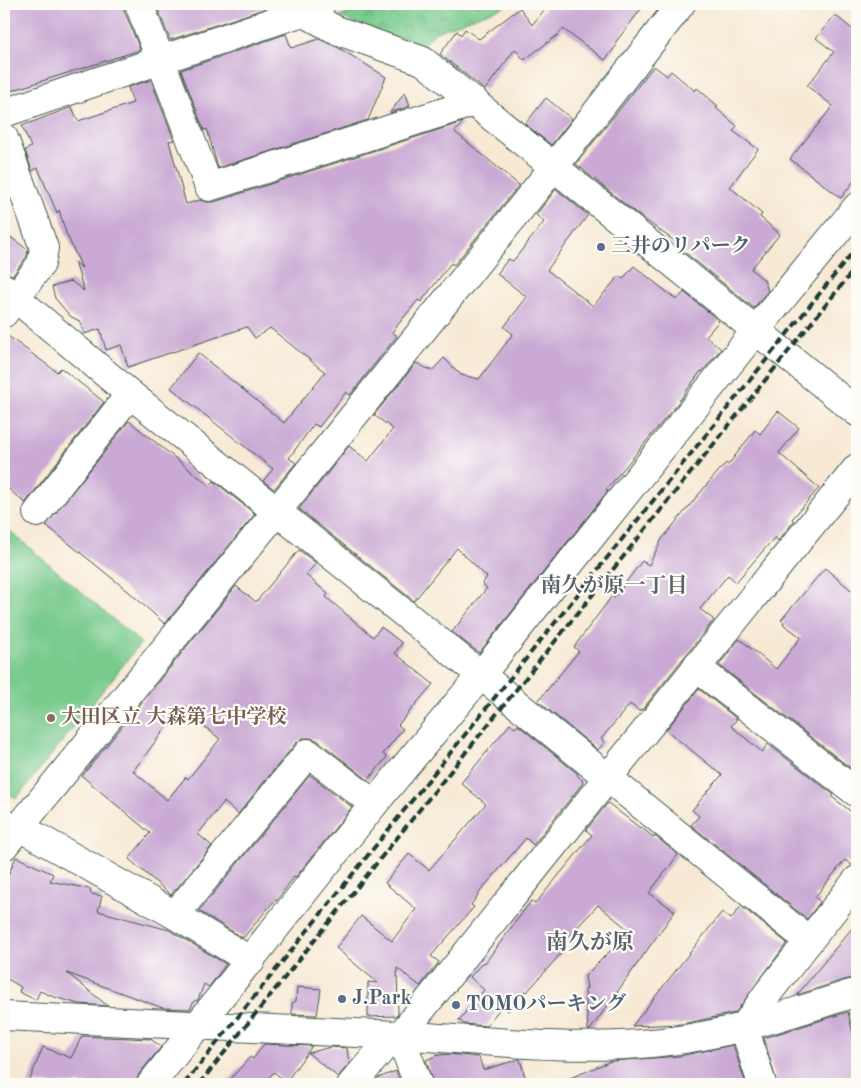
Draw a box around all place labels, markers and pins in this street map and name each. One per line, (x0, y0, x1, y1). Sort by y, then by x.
place label: 三井のリパーク (611, 235, 750, 257)
marker: 三井のリパーク (595, 241, 607, 253)
place label: 大田区立 大森第七中学校 (61, 705, 287, 728)
marker: 大田区立 大森第七中学校 (45, 712, 57, 724)
place label: J.Park (352, 989, 412, 1009)
marker: J.Park (336, 993, 348, 1005)
place label: TOMOパーキング (466, 993, 626, 1015)
marker: TOMOパーキング (450, 999, 462, 1011)

